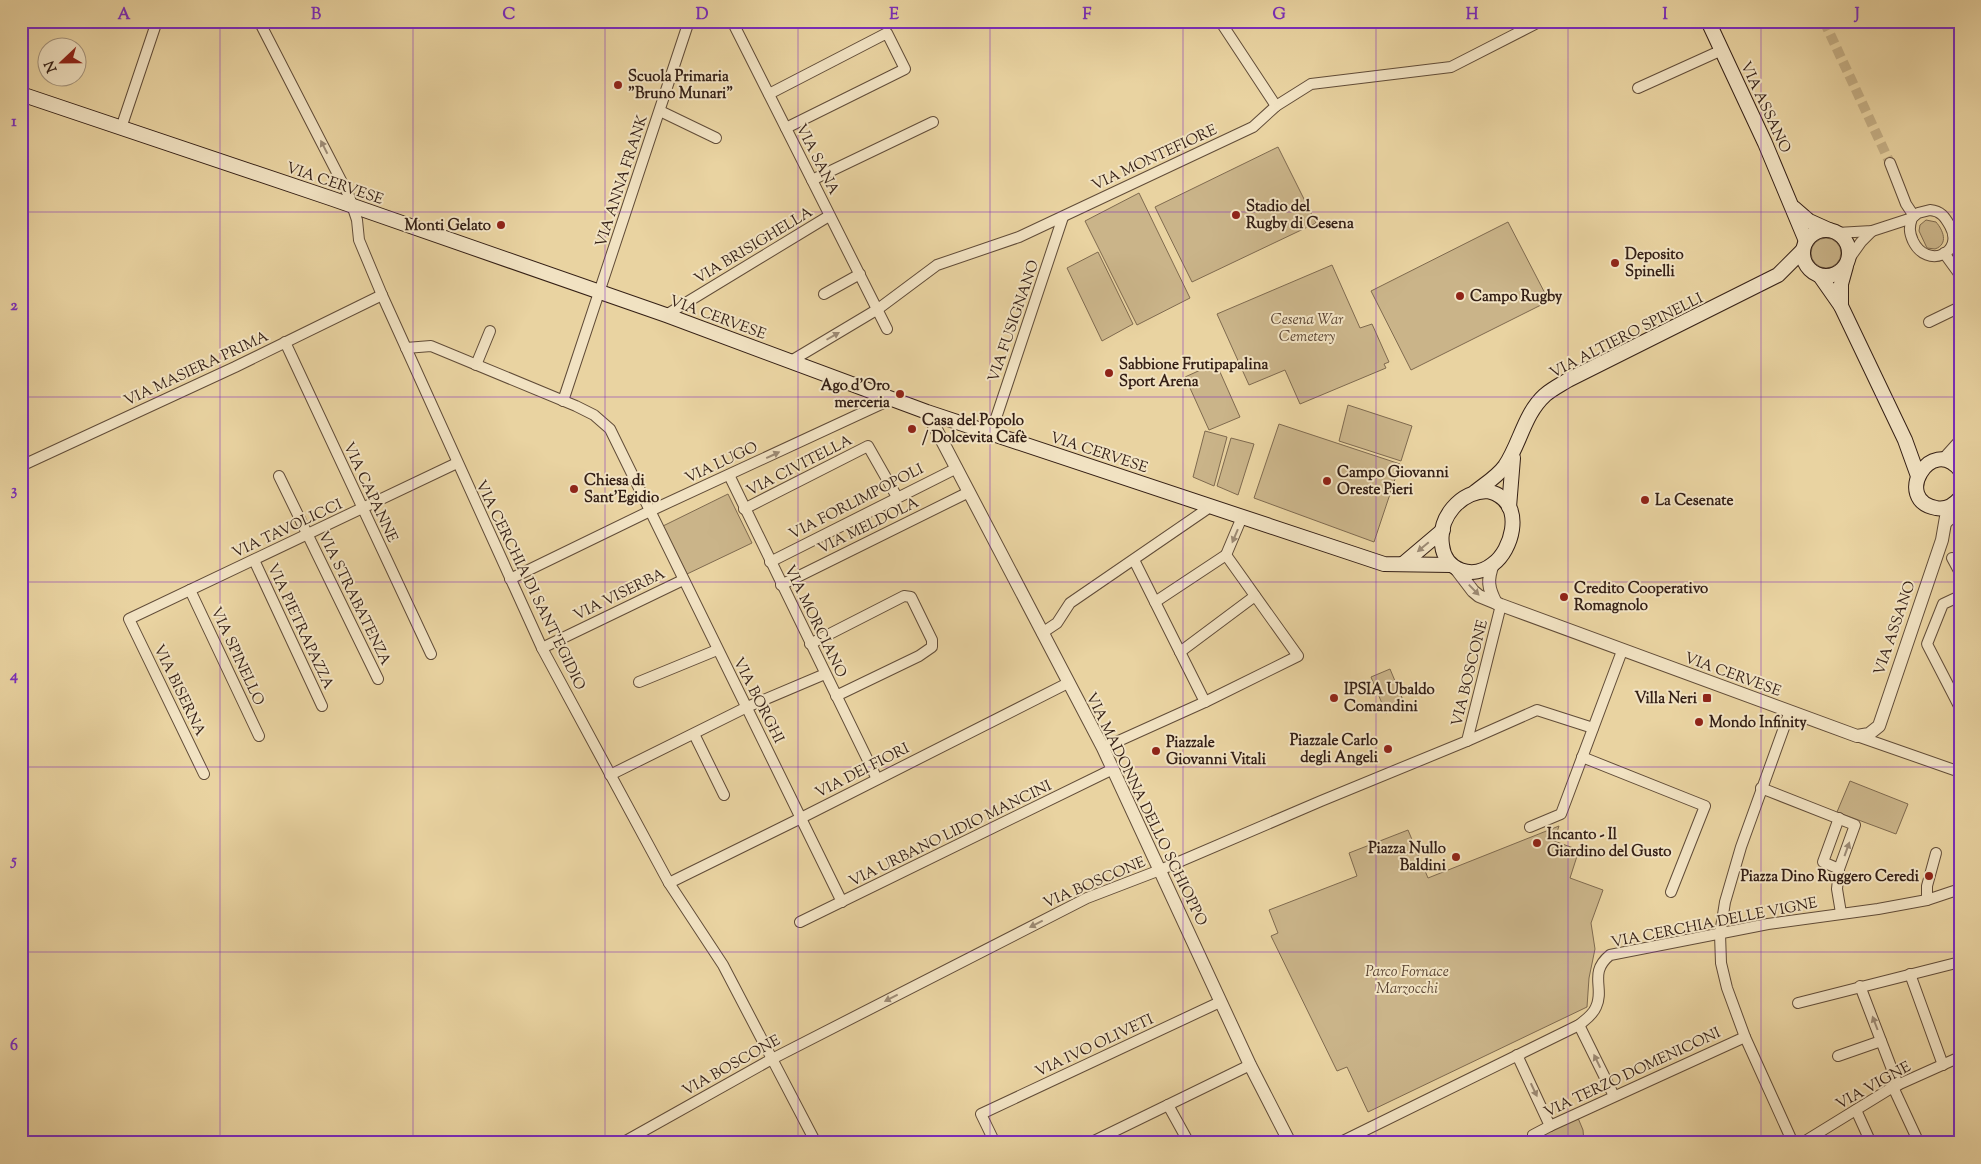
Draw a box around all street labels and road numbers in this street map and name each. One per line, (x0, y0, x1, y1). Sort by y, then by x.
street label: VIA ASSANO (1734, 58, 1795, 157)
street label: VIA ANNA FRANK (591, 113, 654, 250)
street label: VIA MONTEFIORE (1089, 120, 1221, 197)
street label: VIA SANA (790, 121, 844, 199)
street label: VIA CERVESE (283, 158, 386, 211)
street label: VIA BRISIGHELLA (691, 203, 817, 290)
street label: VIA FUSIGNANO (984, 257, 1045, 385)
street label: VIA ALTIERO SPINELLI (1546, 288, 1707, 384)
street label: VIA CERVESE (666, 291, 769, 346)
street label: VIA MASIERA PRIMA (121, 327, 272, 412)
street label: VIA CERVESE (1047, 428, 1150, 479)
street label: VIA CIVITELLA (743, 431, 856, 502)
street label: VIA LUGO (682, 437, 762, 489)
street label: VIA CAPANNE (337, 439, 402, 546)
street label: VIA FORLIMPOPOLI (786, 459, 928, 545)
street label: VIA CERCHIA DI SANT'EGIDIO (470, 477, 590, 694)
street label: VIA MELDOLA (815, 493, 923, 560)
street label: VIA TAVOLICCI (229, 495, 346, 564)
street label: VIA STRABATENZA (312, 528, 395, 669)
street label: VIA PIETRAPAZZA (261, 560, 338, 693)
street label: VIA MORCIANO (778, 562, 851, 682)
street label: VIA VISERBA (570, 564, 669, 627)
street label: VIA ASSANO (1869, 578, 1921, 679)
street label: VIA SPINELLO (205, 604, 269, 710)
street label: VIA BOSCONE (1447, 618, 1494, 729)
street label: VIA BISERNA (147, 641, 210, 740)
street label: VIA CERVESE (1681, 648, 1784, 703)
street label: VIA BORGHI (727, 654, 788, 747)
street label: VIA MADONNA DELLO SCHIOPPO (1080, 689, 1212, 930)
street label: VIA DEI FIORI (812, 739, 913, 804)
street label: VIA URBANO LIDIO MANCINI (846, 776, 1056, 893)
street label: VIA BOSCONE (1040, 852, 1149, 914)
street label: VIA CERCHIA DELLE VIGNE (1609, 893, 1819, 954)
street label: VIA IVO OLIVETI (1032, 1010, 1157, 1083)
street label: VIA TERZO DOMENICONI (1541, 1023, 1725, 1124)
street label: VIA BOSCONE (679, 1031, 785, 1102)
street label: VIA VIGNE (1832, 1057, 1915, 1116)

